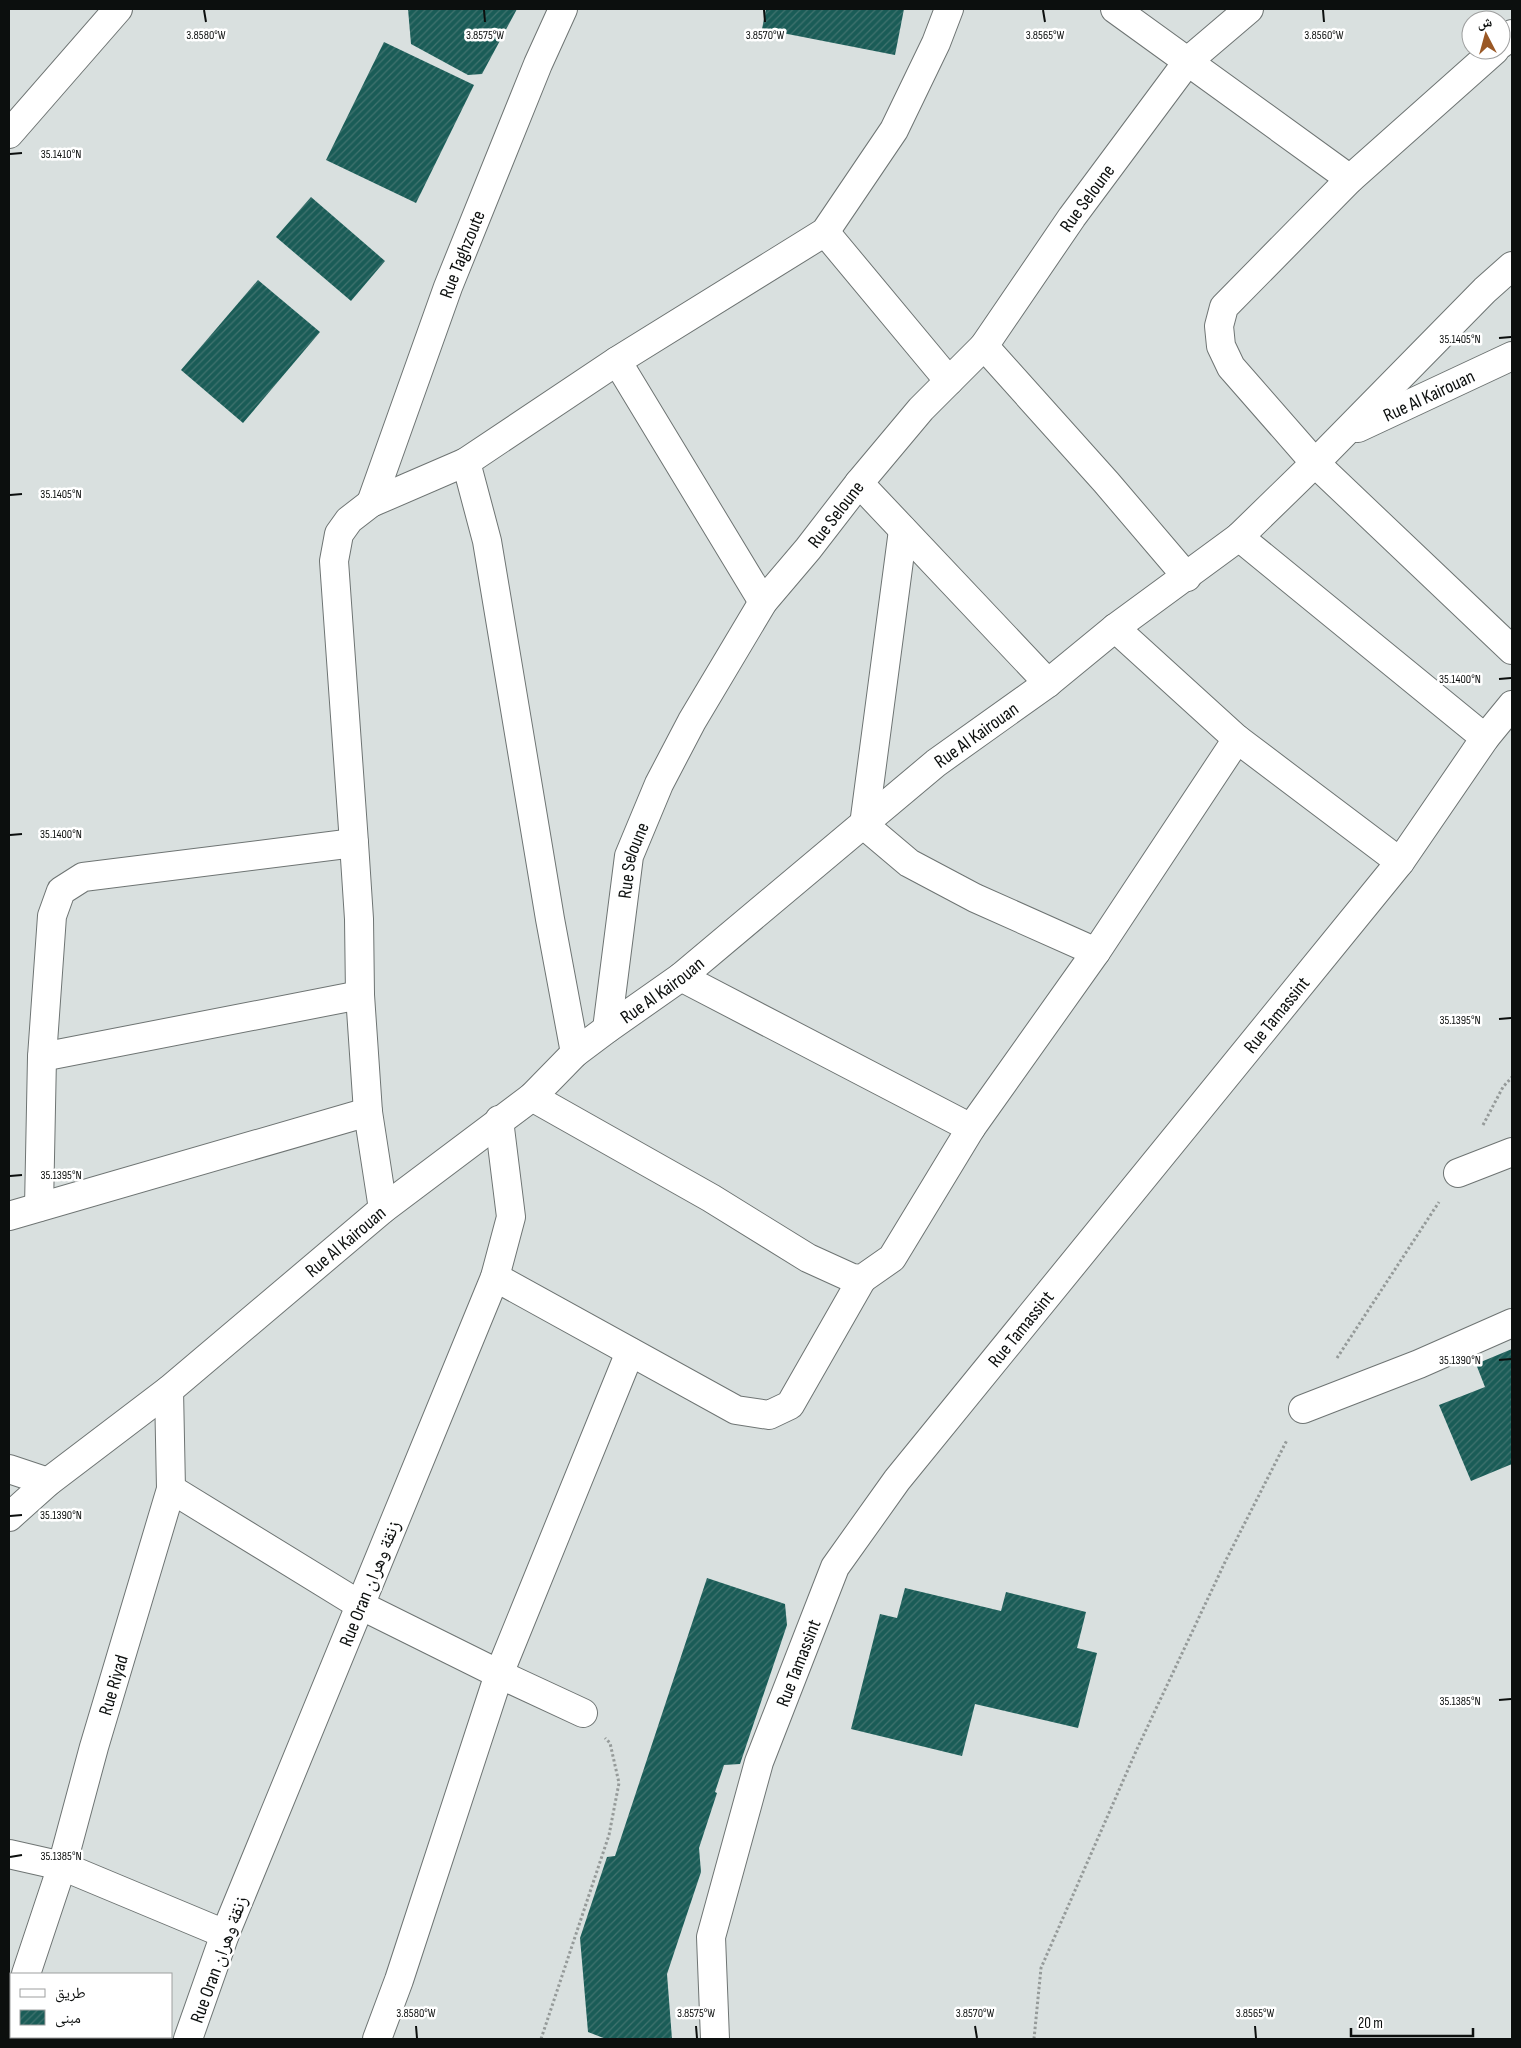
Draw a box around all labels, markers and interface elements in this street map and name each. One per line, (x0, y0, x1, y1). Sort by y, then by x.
north arrow (1461, 10, 1511, 60)
text: ش (1476, 13, 1493, 32)
text: 3.8580°W (186, 28, 226, 43)
text: 3.8575°W (466, 28, 504, 43)
text: 3.8570°W (746, 28, 785, 43)
text: 3.8565°W (1026, 28, 1065, 43)
text: 3.8560°W (1304, 28, 1344, 43)
text: 35.1410°N (41, 147, 81, 162)
street label: Rue Seloune (1055, 160, 1120, 237)
street label: Rue Taghzoute (435, 207, 491, 301)
text: 35.1405°N (1439, 332, 1481, 347)
street label: Rue Al Kairouan (1380, 365, 1479, 428)
street label: Rue Seloune (803, 477, 869, 553)
text: 35.1405°N (40, 487, 82, 502)
text: 35.1400°N (1439, 672, 1481, 687)
street label: Rue Al Kairouan (930, 698, 1023, 774)
street label: Rue Seloune (614, 819, 655, 900)
text: 35.1400°N (40, 827, 82, 842)
street label: Rue Al Kairouan (616, 953, 709, 1029)
street label: Rue Tamassint (1239, 972, 1315, 1058)
text: 35.1395°N (1439, 1013, 1481, 1028)
text: 35.1395°N (40, 1168, 82, 1183)
street label: Rue Al Kairouan (301, 1202, 391, 1283)
street label: Rue Tamassint (984, 1286, 1059, 1372)
text: 35.1390°N (1439, 1353, 1481, 1368)
text: 35.1390°N (40, 1508, 82, 1523)
street label: Rue Oran زنقة وهران (335, 1517, 406, 1650)
street label: Rue Tamassint (772, 1616, 827, 1710)
street label: Rue Riyad (94, 1652, 134, 1718)
text: 35.1385°N (1439, 1694, 1481, 1709)
text: 35.1385°N (40, 1849, 82, 1864)
street label: Rue Oran زنقة وهران (186, 1893, 253, 2026)
legend (10, 1973, 172, 2038)
text: طريق (55, 1984, 86, 2003)
text: 3.8580°W (396, 2006, 436, 2021)
text: 3.8575°W (677, 2006, 715, 2021)
text: 3.8570°W (956, 2006, 995, 2021)
text: 3.8565°W (1236, 2006, 1275, 2021)
scale bar (1351, 2006, 1474, 2038)
text: مبنى (55, 2009, 81, 2028)
text: 20 m (1358, 2014, 1383, 2033)

